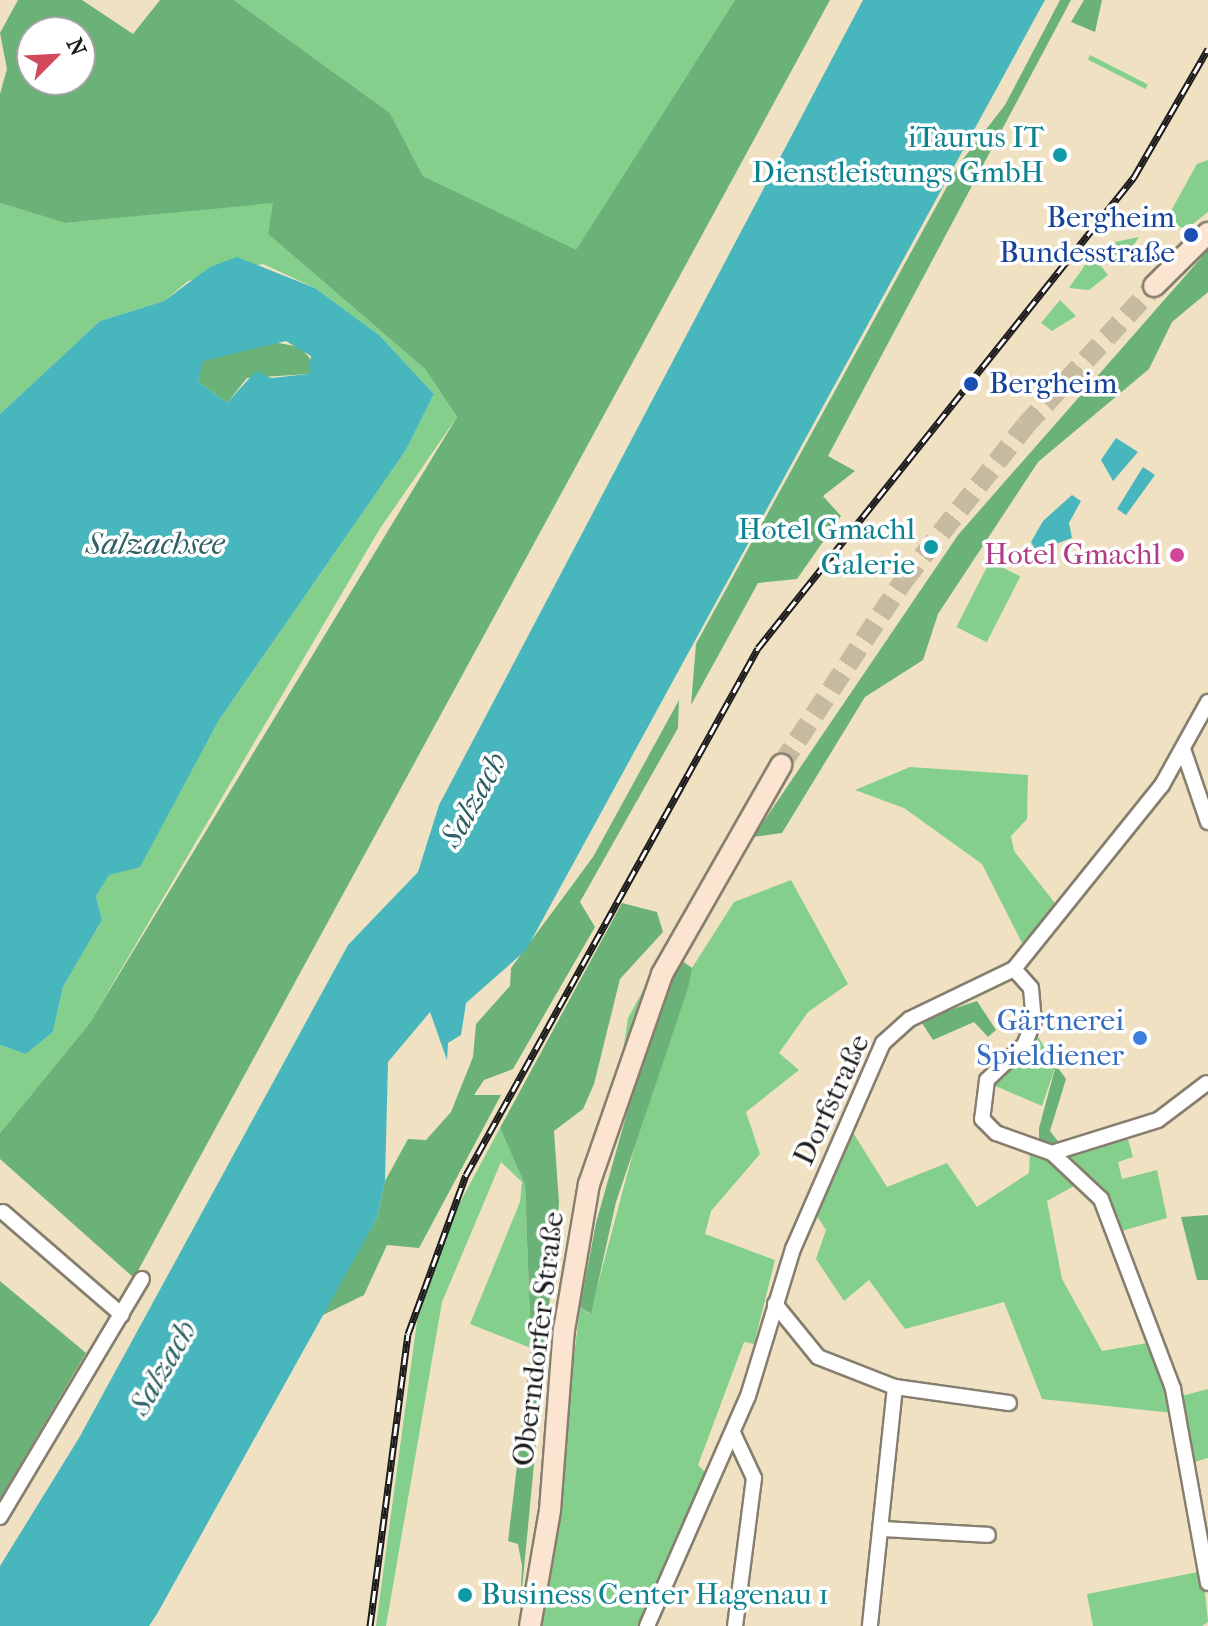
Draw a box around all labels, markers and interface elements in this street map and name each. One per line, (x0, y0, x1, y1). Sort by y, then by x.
north arrow (16, 16, 96, 96)
text: N (61, 34, 91, 60)
place label: iTaurus IT Dienstleistungs GmbH (752, 120, 1044, 190)
marker: iTaurus IT Dienstleistungs GmbH (1051, 146, 1069, 164)
place label: Bergheim Bundesstraße (999, 200, 1175, 270)
marker: Bergheim Bundesstraße (1182, 226, 1200, 244)
place label: Bergheim (989, 366, 1117, 402)
marker: Bergheim (960, 373, 982, 395)
place label: Hotel Gmachl Galerie (738, 512, 915, 582)
water label: Salzachsee (86, 525, 224, 563)
place label: Hotel Gmachl (984, 537, 1161, 573)
marker: Hotel Gmachl Galerie (922, 538, 940, 556)
marker: Hotel Gmachl (1168, 546, 1186, 564)
water label: Salzach (432, 746, 516, 854)
place label: Gärtnerei Spieldiener (976, 1003, 1124, 1074)
street label: Dorfstraße (786, 1029, 878, 1171)
marker: Gärtnerei Spieldiener (1131, 1029, 1149, 1047)
street label: Oberndorfer Straße (506, 1210, 572, 1468)
water label: Salzach (121, 1314, 205, 1422)
place label: Business Center Hagenau 1 (481, 1577, 829, 1613)
marker: Business Center Hagenau 1 (456, 1586, 474, 1604)

